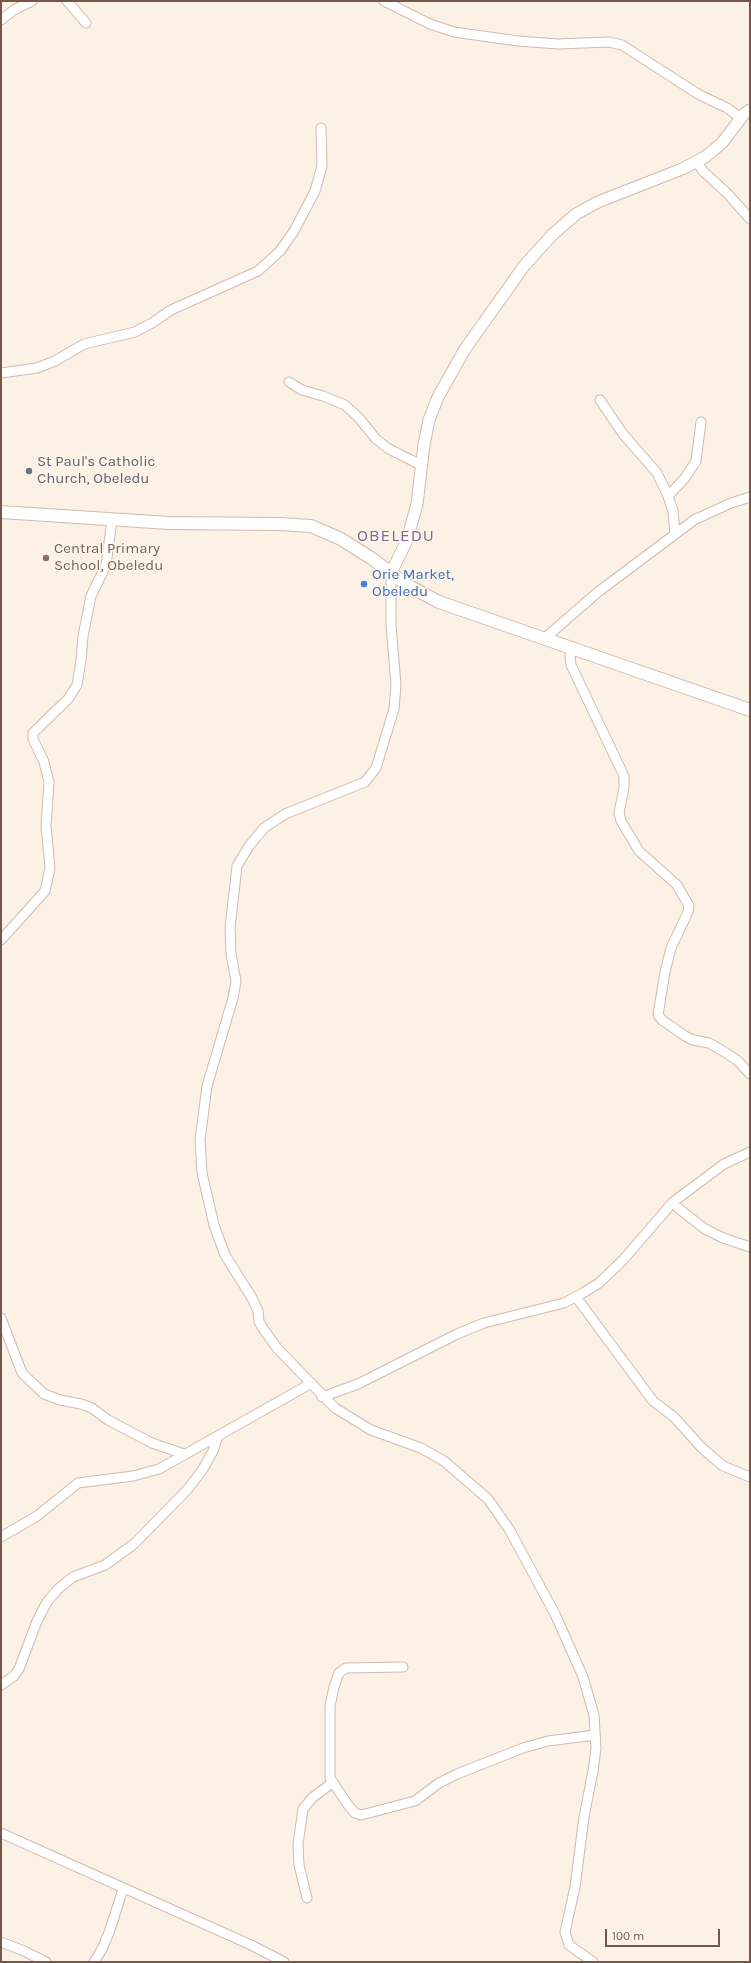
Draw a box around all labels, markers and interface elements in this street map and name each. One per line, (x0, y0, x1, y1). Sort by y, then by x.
place label: St Paul's Catholic Church, Obeledu (37, 453, 155, 488)
marker: St Paul's Catholic Church, Obeledu (24, 466, 34, 476)
district label: OBELEDU (357, 526, 435, 546)
place label: Central Primary School, Obeledu (54, 540, 163, 575)
marker: Central Primary School, Obeledu (41, 553, 51, 563)
place label: Orie Market, Obeledu (372, 566, 454, 601)
marker: Orie Market, Obeledu (359, 579, 369, 589)
scale bar (607, 1921, 722, 1947)
text: 100 m (612, 1929, 644, 1943)

